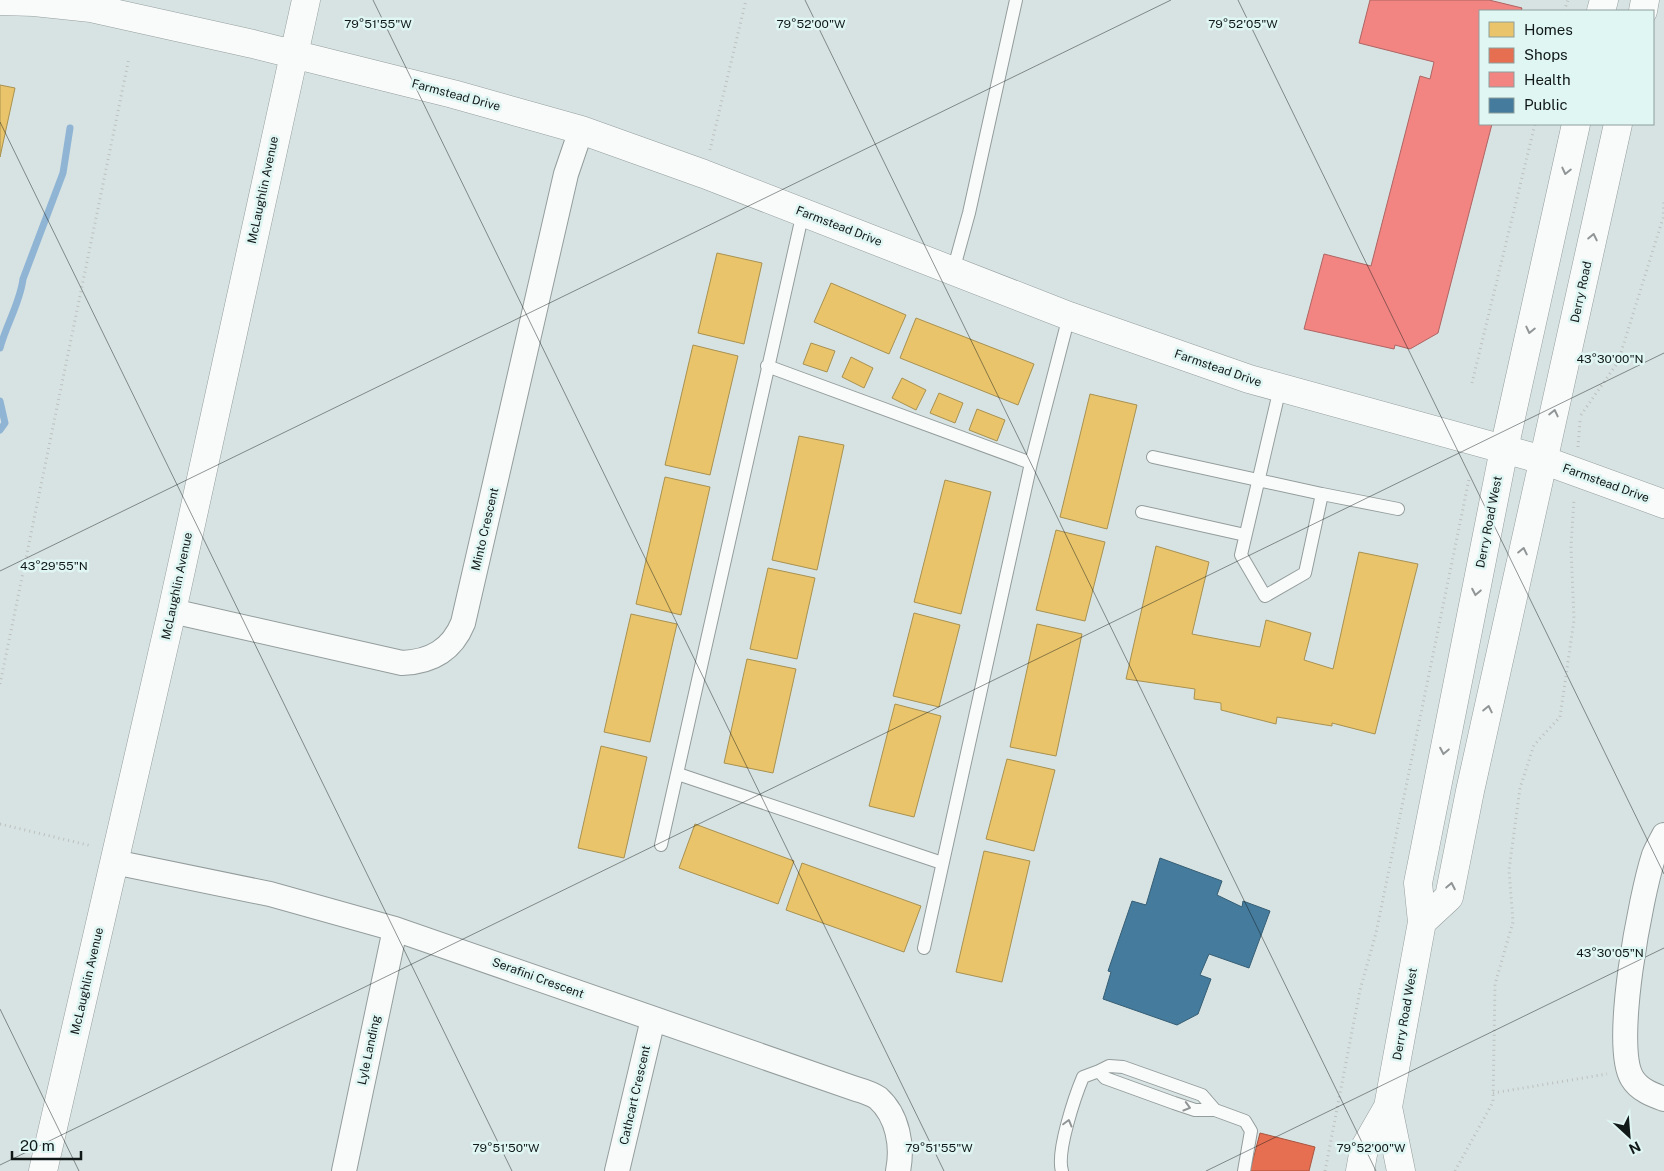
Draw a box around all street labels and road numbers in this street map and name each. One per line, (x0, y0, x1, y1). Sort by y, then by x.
street label: Farmstead Drive (410, 76, 502, 114)
street label: McLaughlin Avenue (245, 135, 281, 245)
street label: Farmstead Drive (794, 203, 884, 249)
street label: Derry Road (1568, 260, 1594, 324)
street label: Farmstead Drive (1173, 347, 1264, 390)
street label: Farmstead Drive (1561, 461, 1651, 505)
street label: Derry Road West (1473, 475, 1505, 569)
street label: Minto Crescent (469, 486, 501, 572)
street label: McLaughlin Avenue (159, 531, 195, 641)
street label: McLaughlin Avenue (68, 926, 106, 1036)
street label: Serafini Crescent (490, 955, 586, 1001)
street label: Derry Road West (1390, 967, 1420, 1061)
street label: Lyle Landing (355, 1014, 383, 1086)
street label: Cathcart Crescent (617, 1044, 653, 1146)

